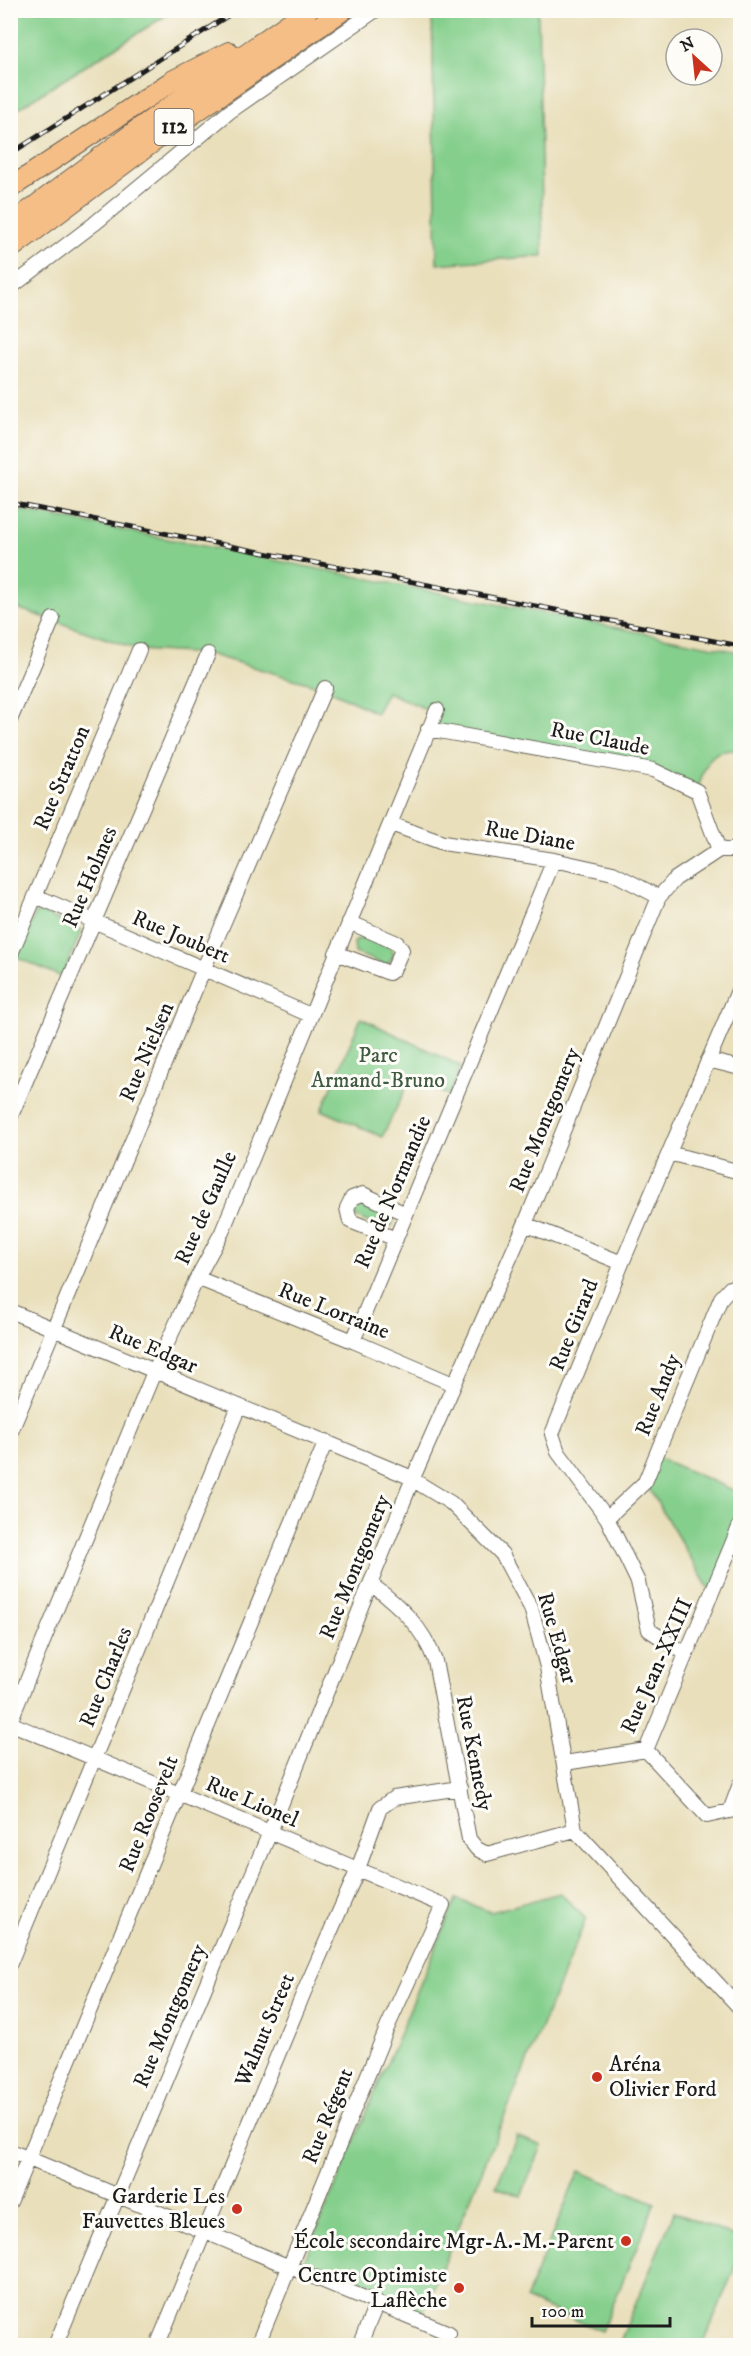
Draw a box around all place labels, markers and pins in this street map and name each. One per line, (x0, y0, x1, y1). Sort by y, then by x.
place label: Aréna Olivier Ford (609, 2051, 717, 2103)
marker: Aréna Olivier Ford (590, 2070, 604, 2084)
place label: Garderie Les Fauvettes Bleues (82, 2183, 225, 2235)
marker: Garderie Les Fauvettes Bleues (230, 2202, 244, 2216)
place label: École secondaire Mgr-A.-M.-Parent (293, 2228, 614, 2255)
marker: École secondaire Mgr-A.-M.-Parent (619, 2234, 633, 2248)
place label: Centre Optimiste Laflèche (298, 2262, 447, 2314)
marker: Centre Optimiste Laflèche (452, 2281, 466, 2295)

